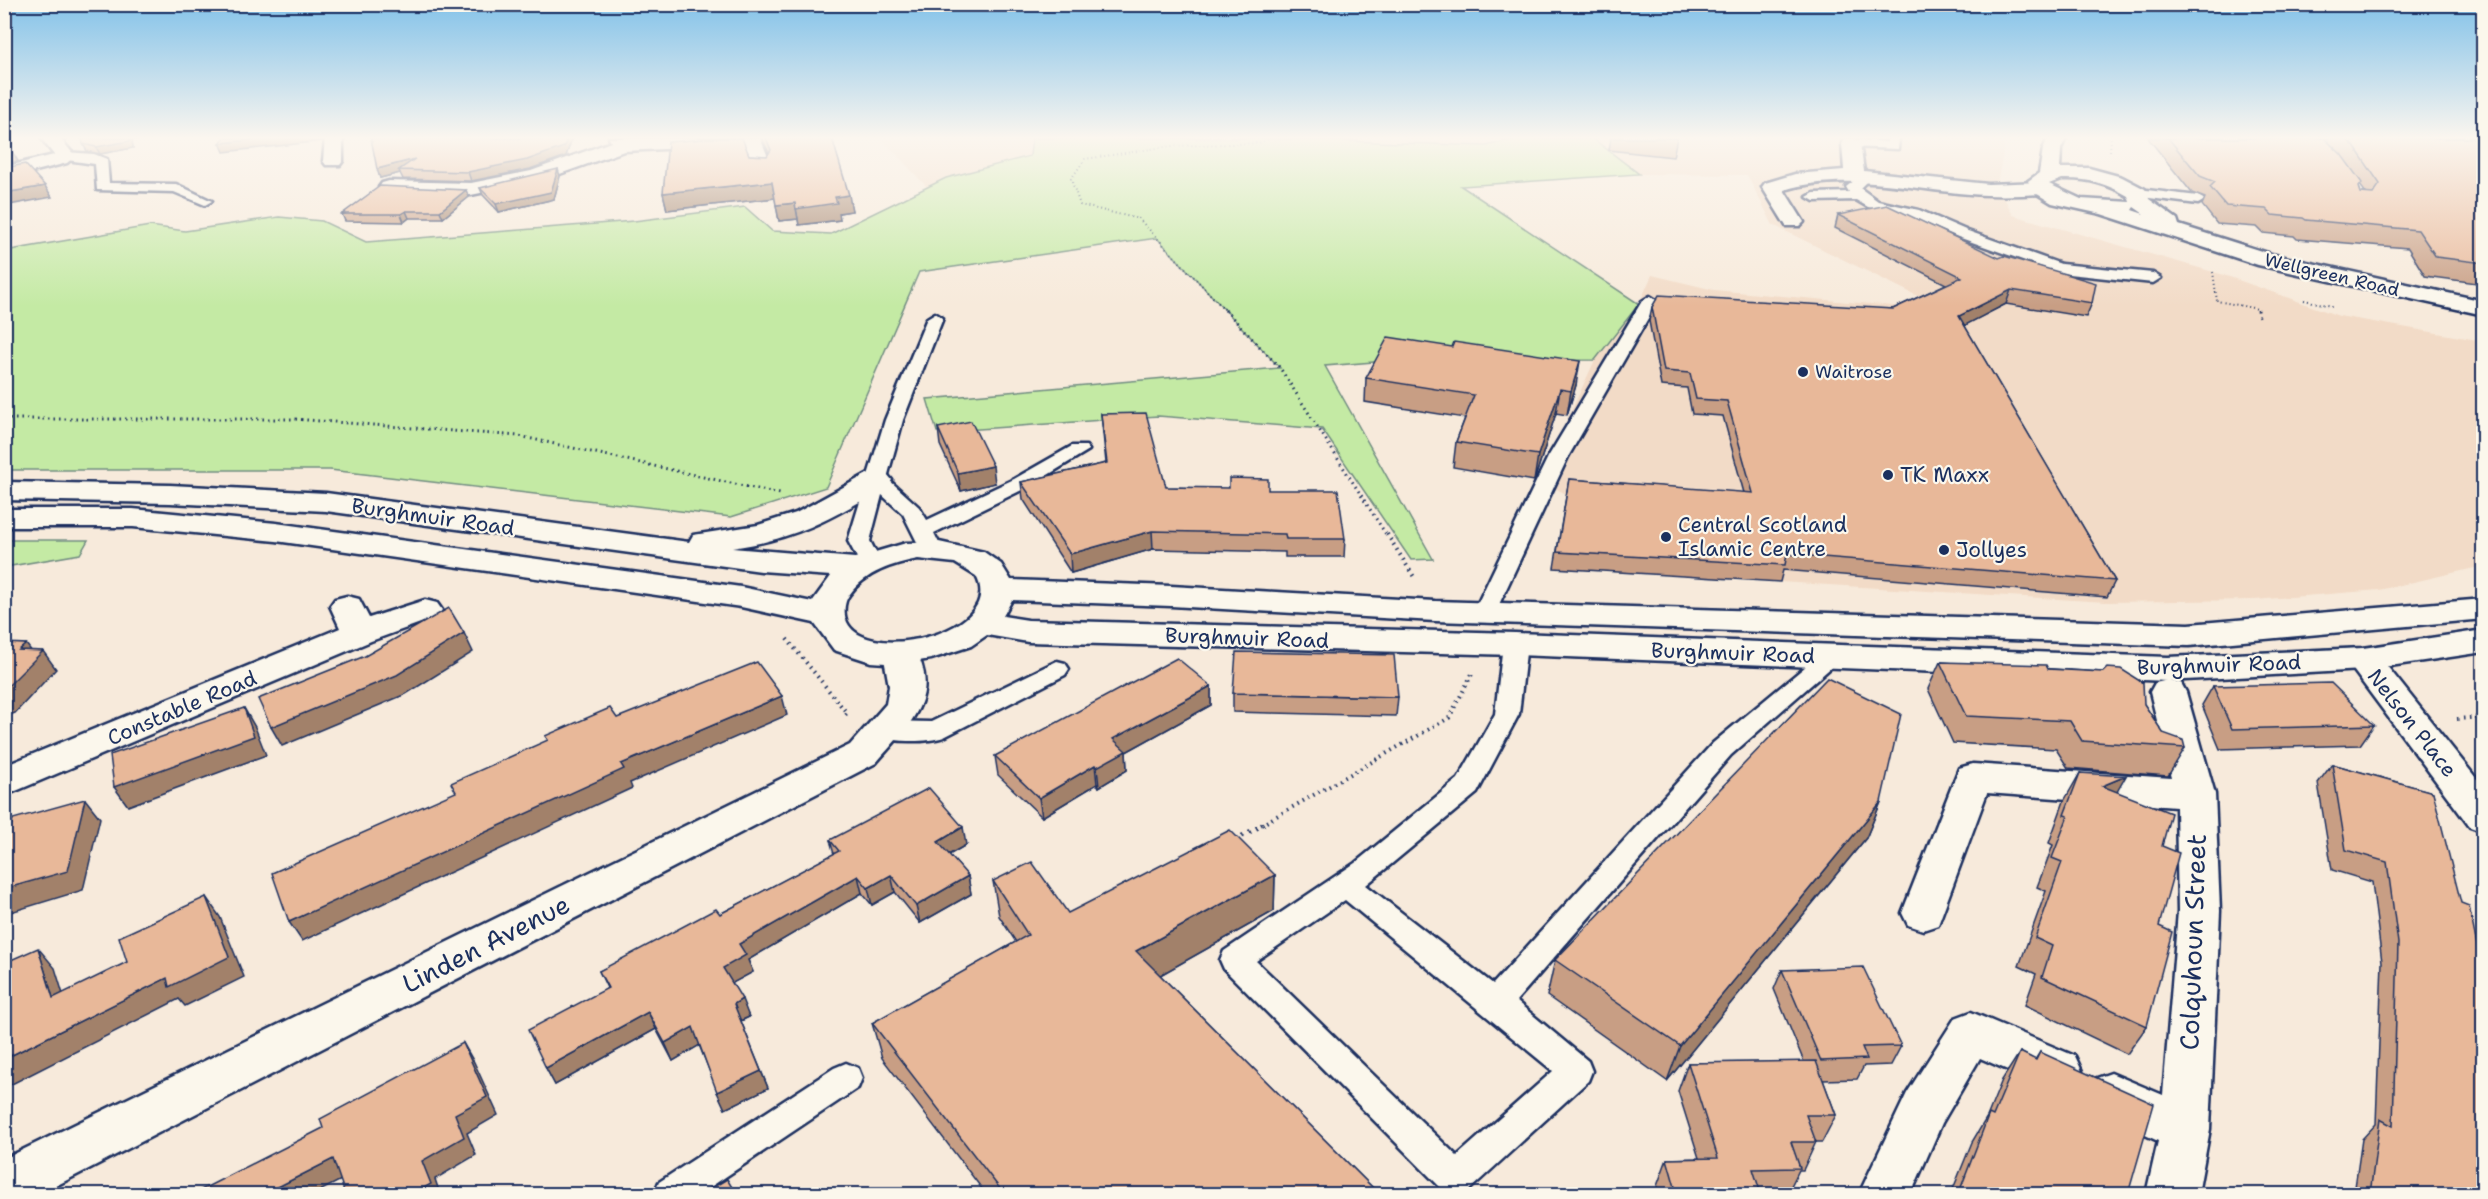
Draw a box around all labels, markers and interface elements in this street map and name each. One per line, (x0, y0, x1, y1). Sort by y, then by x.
street label: Wellgreen Road (2262, 248, 2402, 302)
place label: Waitrose (1815, 360, 1892, 384)
marker: Waitrose (1796, 365, 1810, 379)
place label: TK Maxx (1900, 461, 1989, 489)
marker: TK Maxx (1881, 468, 1895, 482)
street label: Burghmuir Road (350, 492, 516, 542)
place label: Central Scotland Islamic Centre (1678, 511, 1847, 563)
marker: Central Scotland Islamic Centre (1659, 530, 1673, 544)
place label: Jollyes (1956, 536, 2027, 564)
marker: Jollyes (1937, 543, 1951, 557)
street label: Burghmuir Road (1164, 621, 1330, 655)
street label: Burghmuir Road (1650, 636, 1816, 670)
street label: Burghmuir Road (2136, 648, 2302, 682)
street label: Nelson Place (2361, 663, 2463, 783)
street label: Constable Road (103, 664, 261, 752)
street label: Colquhoun Street (2171, 833, 2214, 1051)
street label: Linden Avenue (396, 886, 576, 1001)

